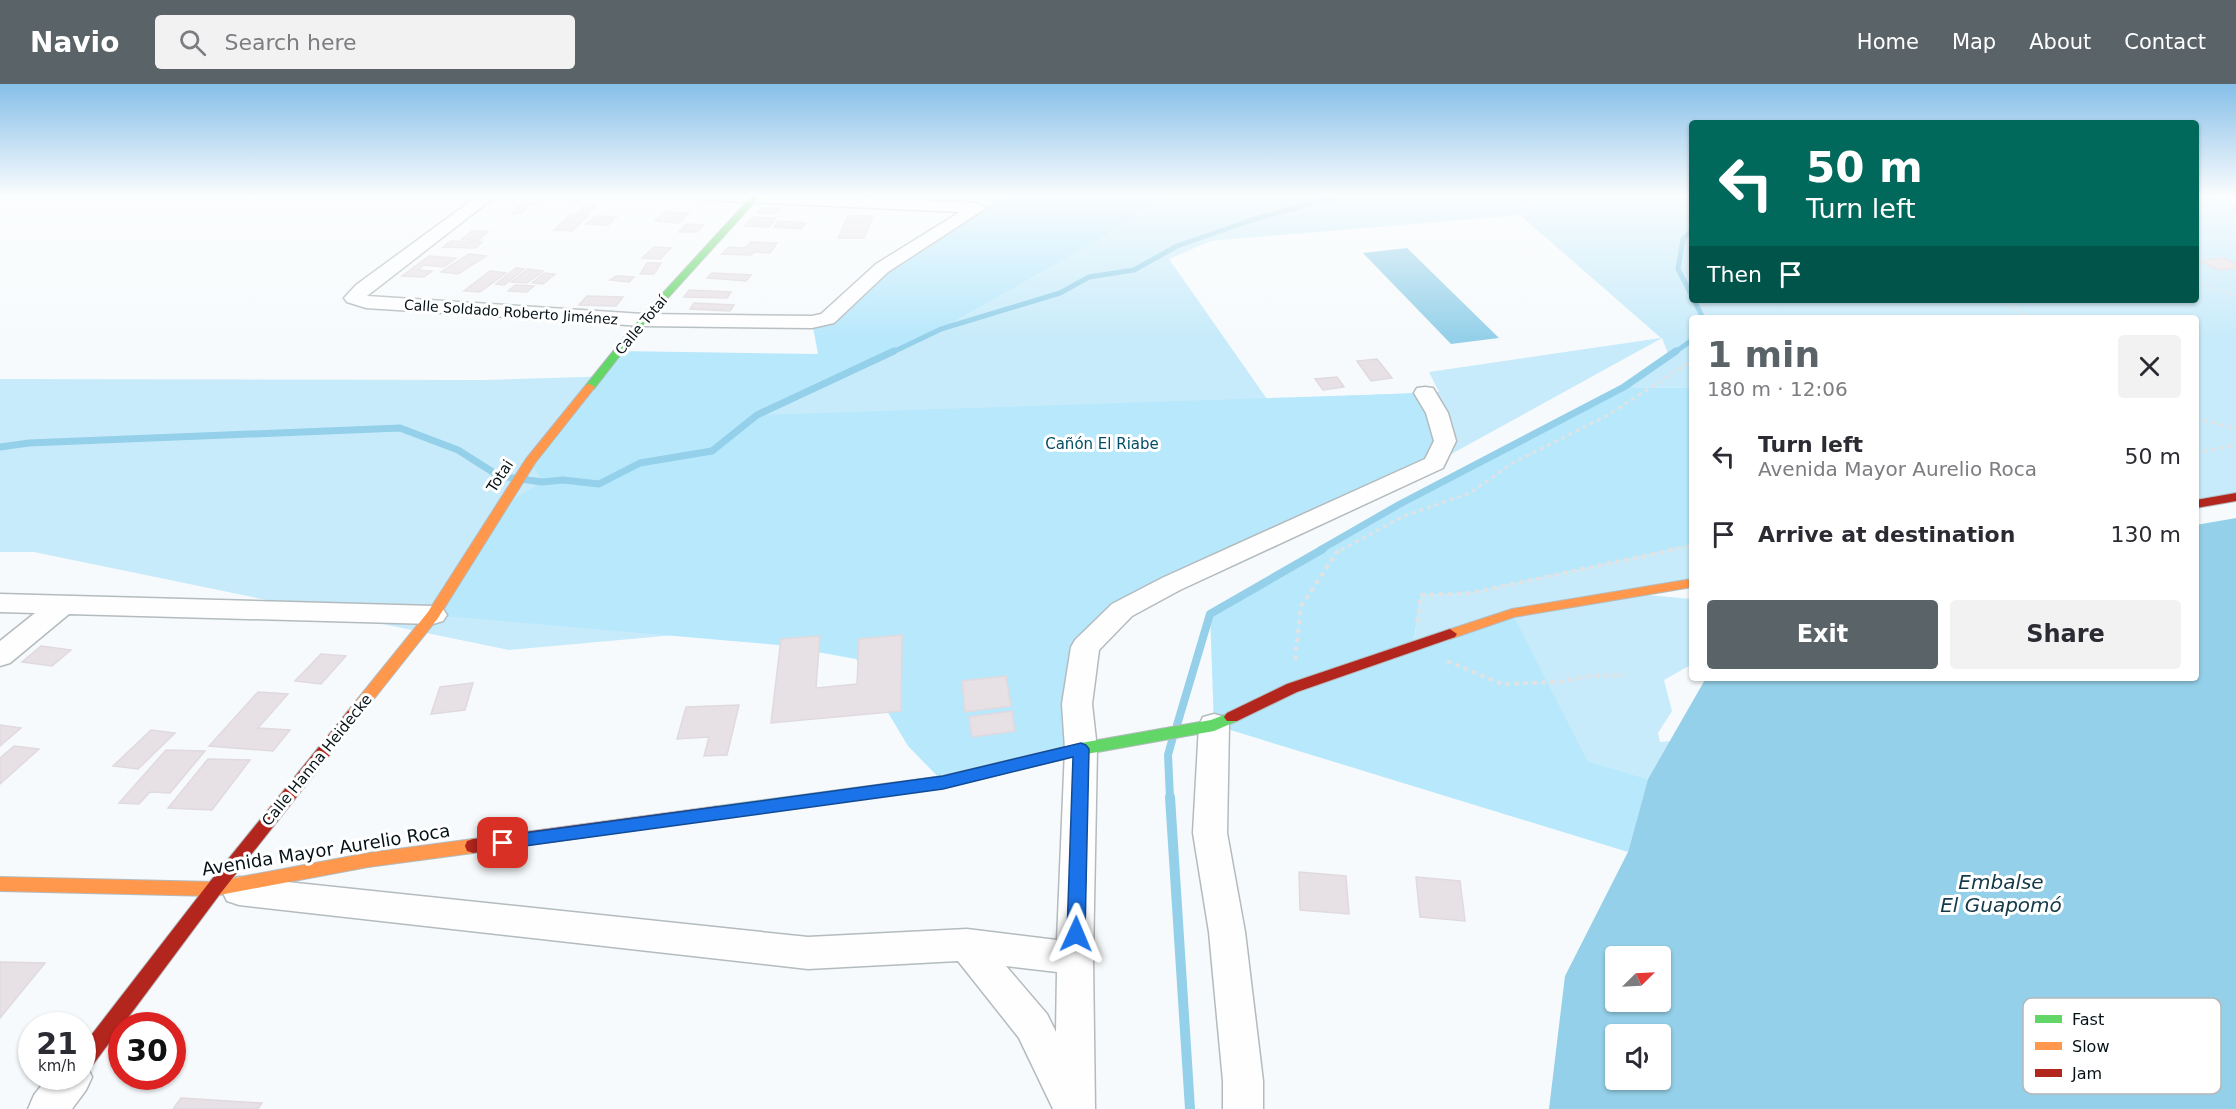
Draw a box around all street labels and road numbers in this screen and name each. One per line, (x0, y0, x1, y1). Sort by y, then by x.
street label: Calle Totaí (612, 291, 671, 358)
street label: Calle Soldado Roberto Jiménez (403, 297, 619, 327)
street label: Totai (482, 456, 517, 496)
street label: Calle Hanna Heidecke (258, 690, 376, 830)
street label: Avenida Mayor Aurelio Roca (200, 819, 452, 880)

